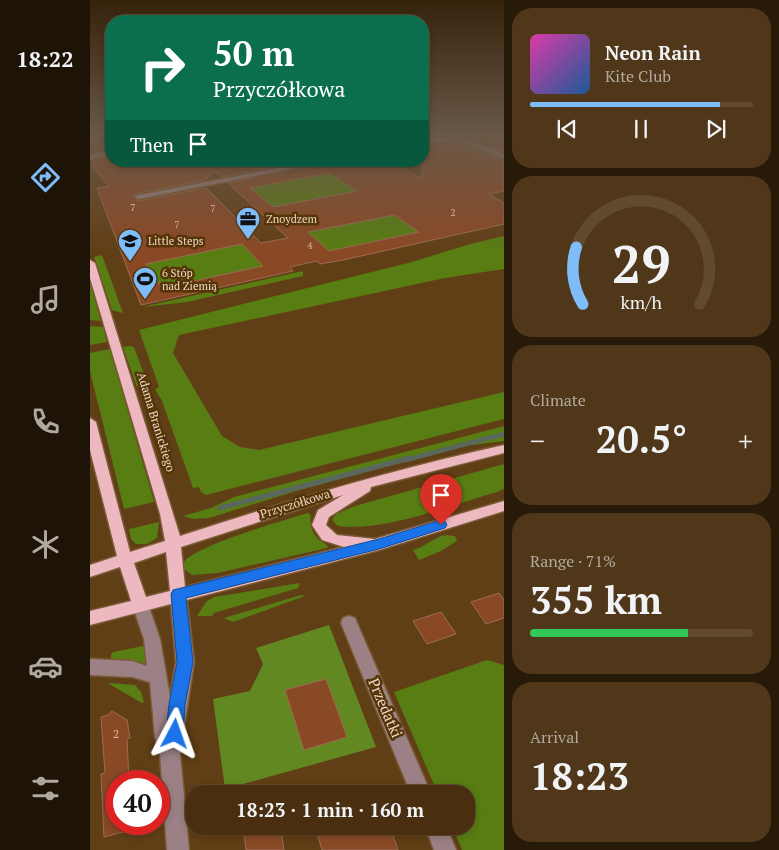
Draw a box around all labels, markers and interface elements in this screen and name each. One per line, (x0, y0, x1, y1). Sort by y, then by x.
text: 50 m (213, 30, 294, 76)
icon: right (130, 35, 195, 100)
text: Neon Rain (605, 40, 701, 65)
text: 18:22 (16, 44, 74, 73)
text: Kite Club (605, 65, 671, 87)
text: Przyczółkowa (213, 74, 346, 103)
icon: previous (553, 115, 581, 143)
icon: pause (627, 115, 655, 143)
icon: next (702, 115, 730, 143)
icon: arrive (184, 130, 212, 158)
text: Then (130, 132, 174, 157)
icon: directions (28, 160, 63, 195)
house number: 7 (130, 201, 136, 214)
house number: 7 (210, 202, 216, 215)
office icon: Znoydzem (235, 206, 261, 240)
house number: 2 (450, 206, 456, 219)
place label: Znoydzem (266, 212, 318, 226)
house number: 7 (174, 218, 180, 231)
school or university icon: Little Steps (117, 228, 143, 262)
text: 29 (612, 229, 671, 298)
place label: Little Steps (148, 234, 204, 248)
house number: 4 (307, 239, 313, 252)
sports icon: 6 Stóp nad Ziemią (132, 266, 158, 300)
place label: 6 Stóp nad Ziemią (162, 266, 217, 293)
icon: music (28, 282, 63, 317)
text: km/h (621, 290, 663, 314)
street label: Adama Branickiego (134, 370, 179, 474)
text: Climate (530, 389, 586, 411)
icon: phone (28, 404, 63, 439)
text: 20.5° (596, 414, 687, 464)
text: − (530, 422, 545, 459)
text: + (738, 422, 753, 459)
pin (420, 474, 462, 525)
icon: arrive (427, 481, 455, 509)
street label: Przyczółkowa (258, 486, 332, 521)
icon: climate (28, 527, 63, 562)
text: Range · 71% (530, 550, 616, 572)
text: 355 km (530, 575, 662, 625)
icon: car (28, 649, 63, 684)
street label: Przedatki (364, 675, 407, 741)
position arrow (148, 707, 200, 759)
house number: 2 (113, 726, 119, 741)
text: Arrival (530, 726, 579, 748)
text: 18:23 (530, 751, 629, 801)
speed limit sign: 40 (105, 770, 170, 835)
icon: filters (28, 771, 63, 806)
text: 18:23 · 1 min · 160 m (236, 797, 424, 822)

